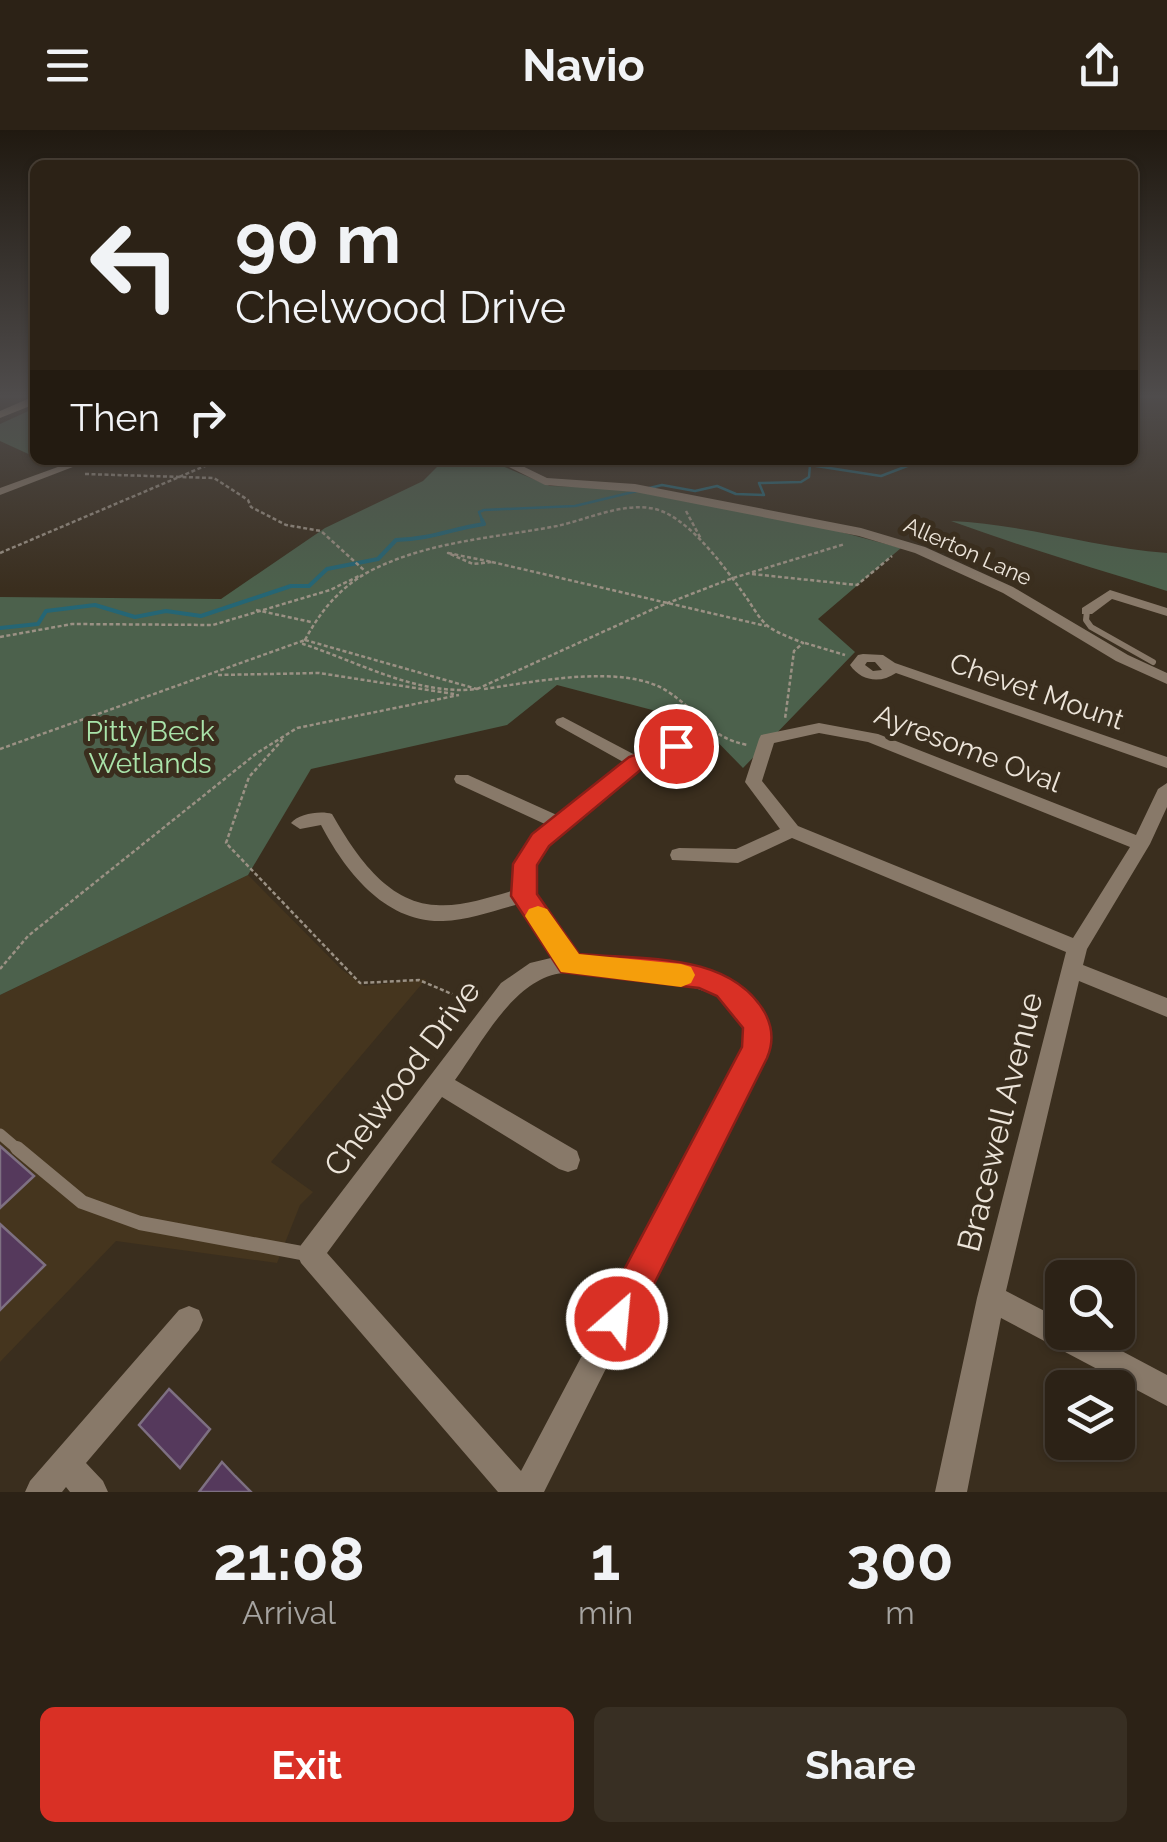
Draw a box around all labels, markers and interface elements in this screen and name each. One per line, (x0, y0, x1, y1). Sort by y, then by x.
icon: menu (40, 38, 95, 93)
icon: share (1072, 38, 1127, 93)
text: Navio (522, 39, 645, 92)
text: 90 m (235, 197, 401, 279)
icon: left (70, 200, 200, 330)
text: Chelwood Drive (235, 281, 566, 334)
icon: right (180, 390, 235, 445)
text: Then (70, 395, 160, 440)
street label: Allerton Lane (900, 511, 1036, 591)
street label: Chevet Mount (945, 646, 1129, 737)
street label: Ayresome Oval (870, 698, 1066, 799)
pin (634, 704, 719, 789)
park label: Pitty Beck Wetlands (85, 715, 215, 780)
icon: arrive (649, 719, 704, 774)
street label: Chelwood Drive (316, 973, 487, 1183)
street label: Bracewell Avenue (949, 988, 1050, 1255)
map controls (1045, 1260, 1135, 1460)
button: search (1045, 1260, 1135, 1350)
position arrow (565, 1267, 669, 1371)
button: layers (1045, 1370, 1135, 1460)
text: 21:08 (213, 1524, 365, 1594)
text: 1 (591, 1524, 620, 1594)
text: 300 (846, 1524, 954, 1594)
text: Arrival (242, 1594, 336, 1631)
text: min (578, 1594, 633, 1631)
text: m (885, 1594, 915, 1631)
button: Exit (40, 1707, 574, 1822)
button: Share (594, 1707, 1127, 1822)

